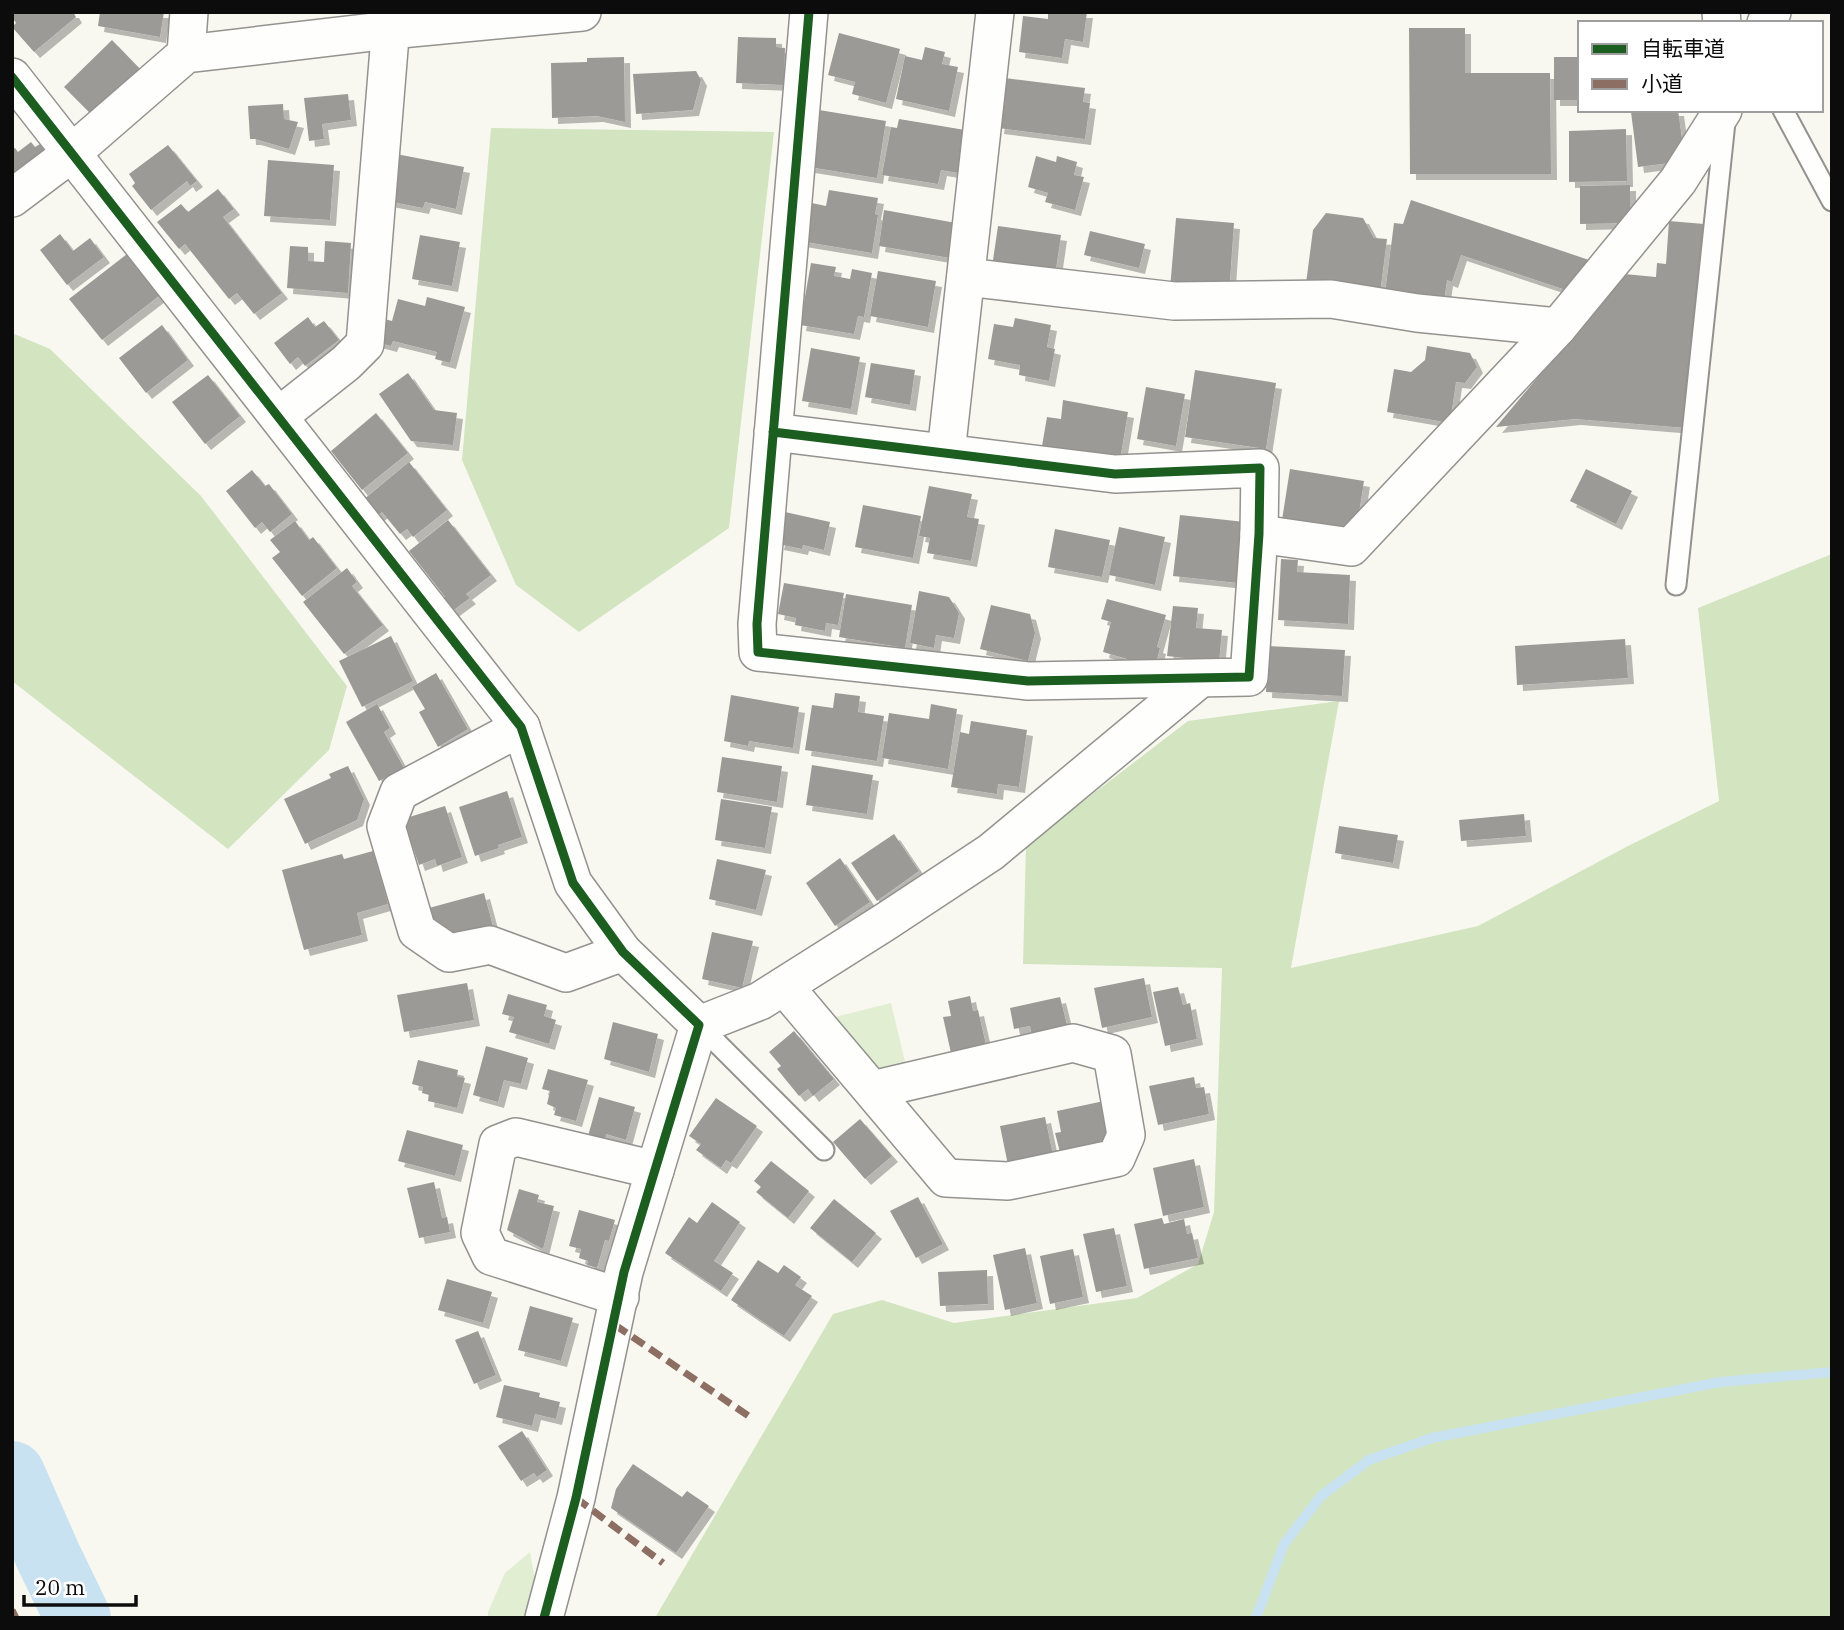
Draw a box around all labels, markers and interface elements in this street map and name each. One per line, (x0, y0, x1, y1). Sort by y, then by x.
legend (1578, 21, 1823, 112)
text: 自転車道 (1641, 34, 1725, 62)
text: 小道 (1641, 69, 1683, 97)
scale bar (24, 1564, 136, 1608)
text: 20 m (35, 1573, 85, 1601)

